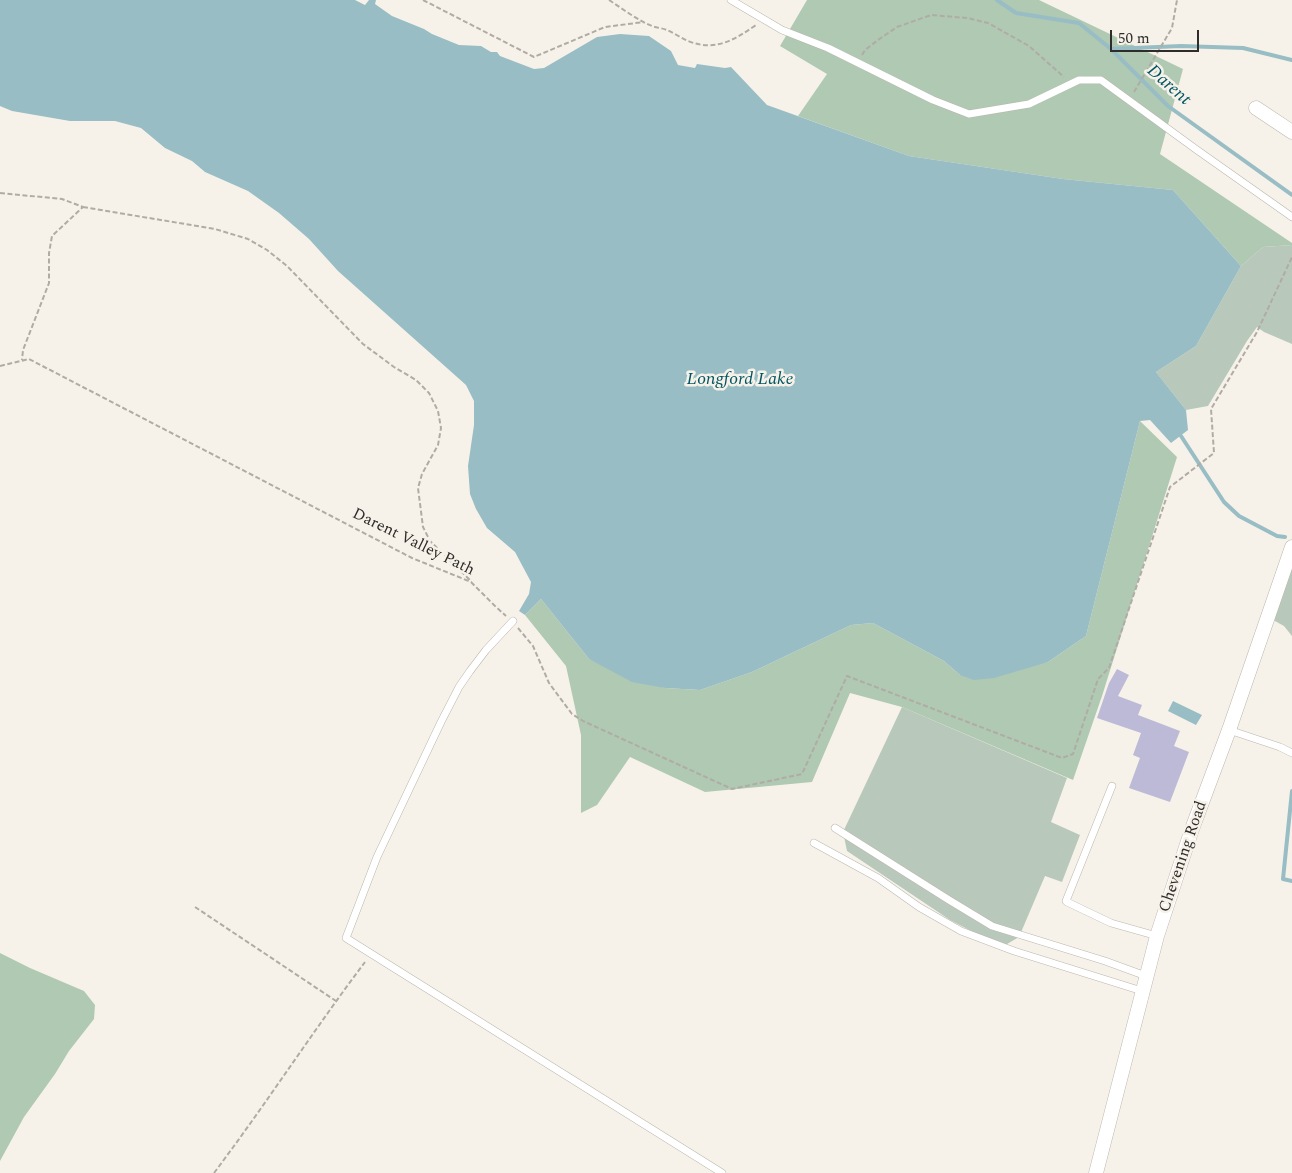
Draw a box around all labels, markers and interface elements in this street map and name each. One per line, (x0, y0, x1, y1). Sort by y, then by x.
scale bar (1112, 20, 1201, 52)
text: 50 m (1118, 27, 1150, 50)
water label: Darent (1142, 61, 1194, 111)
water label: Longford Lake (687, 369, 793, 391)
street label: Darent Valley Path (349, 505, 477, 581)
street label: Chevening Road (1156, 799, 1212, 915)

